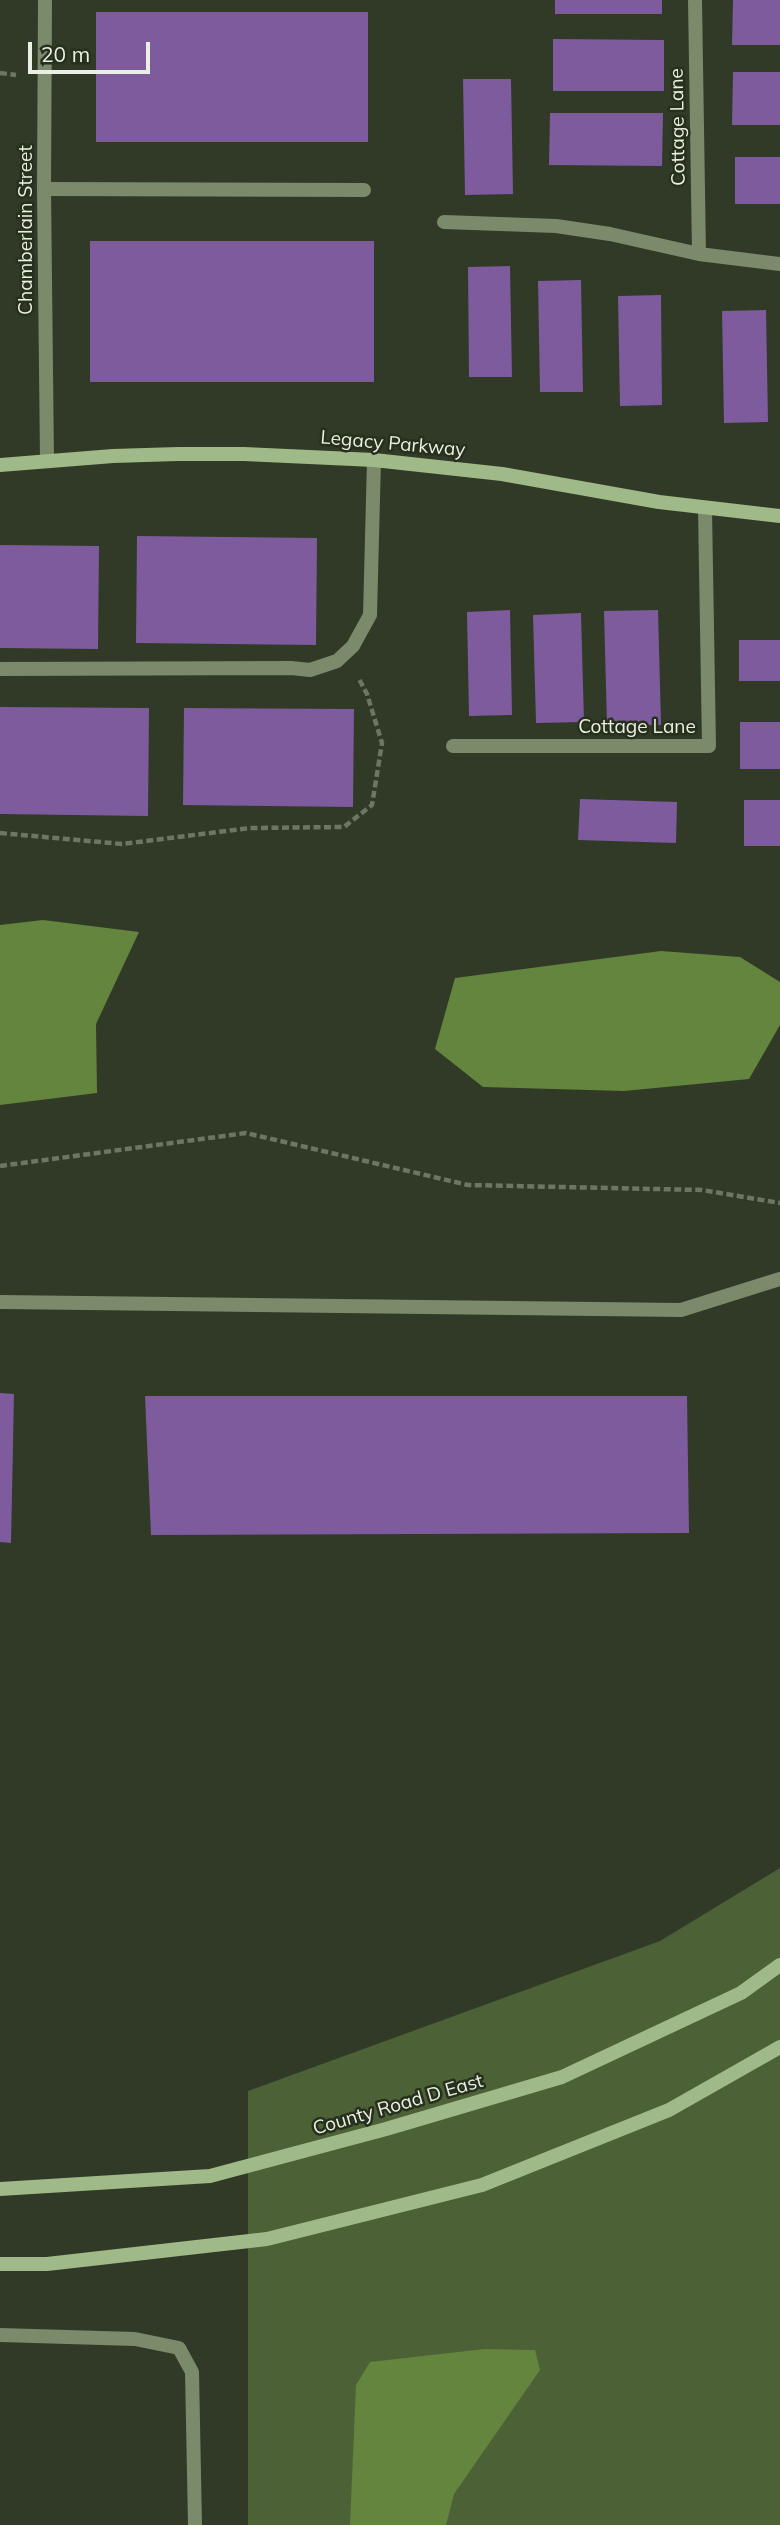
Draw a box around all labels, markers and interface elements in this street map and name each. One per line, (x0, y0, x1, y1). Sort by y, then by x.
scale bar (32, 28, 154, 72)
text: 20 m (41, 41, 90, 67)
street label: Cottage Lane (666, 68, 690, 186)
street label: Chamberlain Street (15, 145, 37, 315)
street label: Legacy Parkway (320, 426, 466, 462)
street label: Cottage Lane (578, 716, 696, 738)
street label: County Road D East (310, 2070, 486, 2140)

